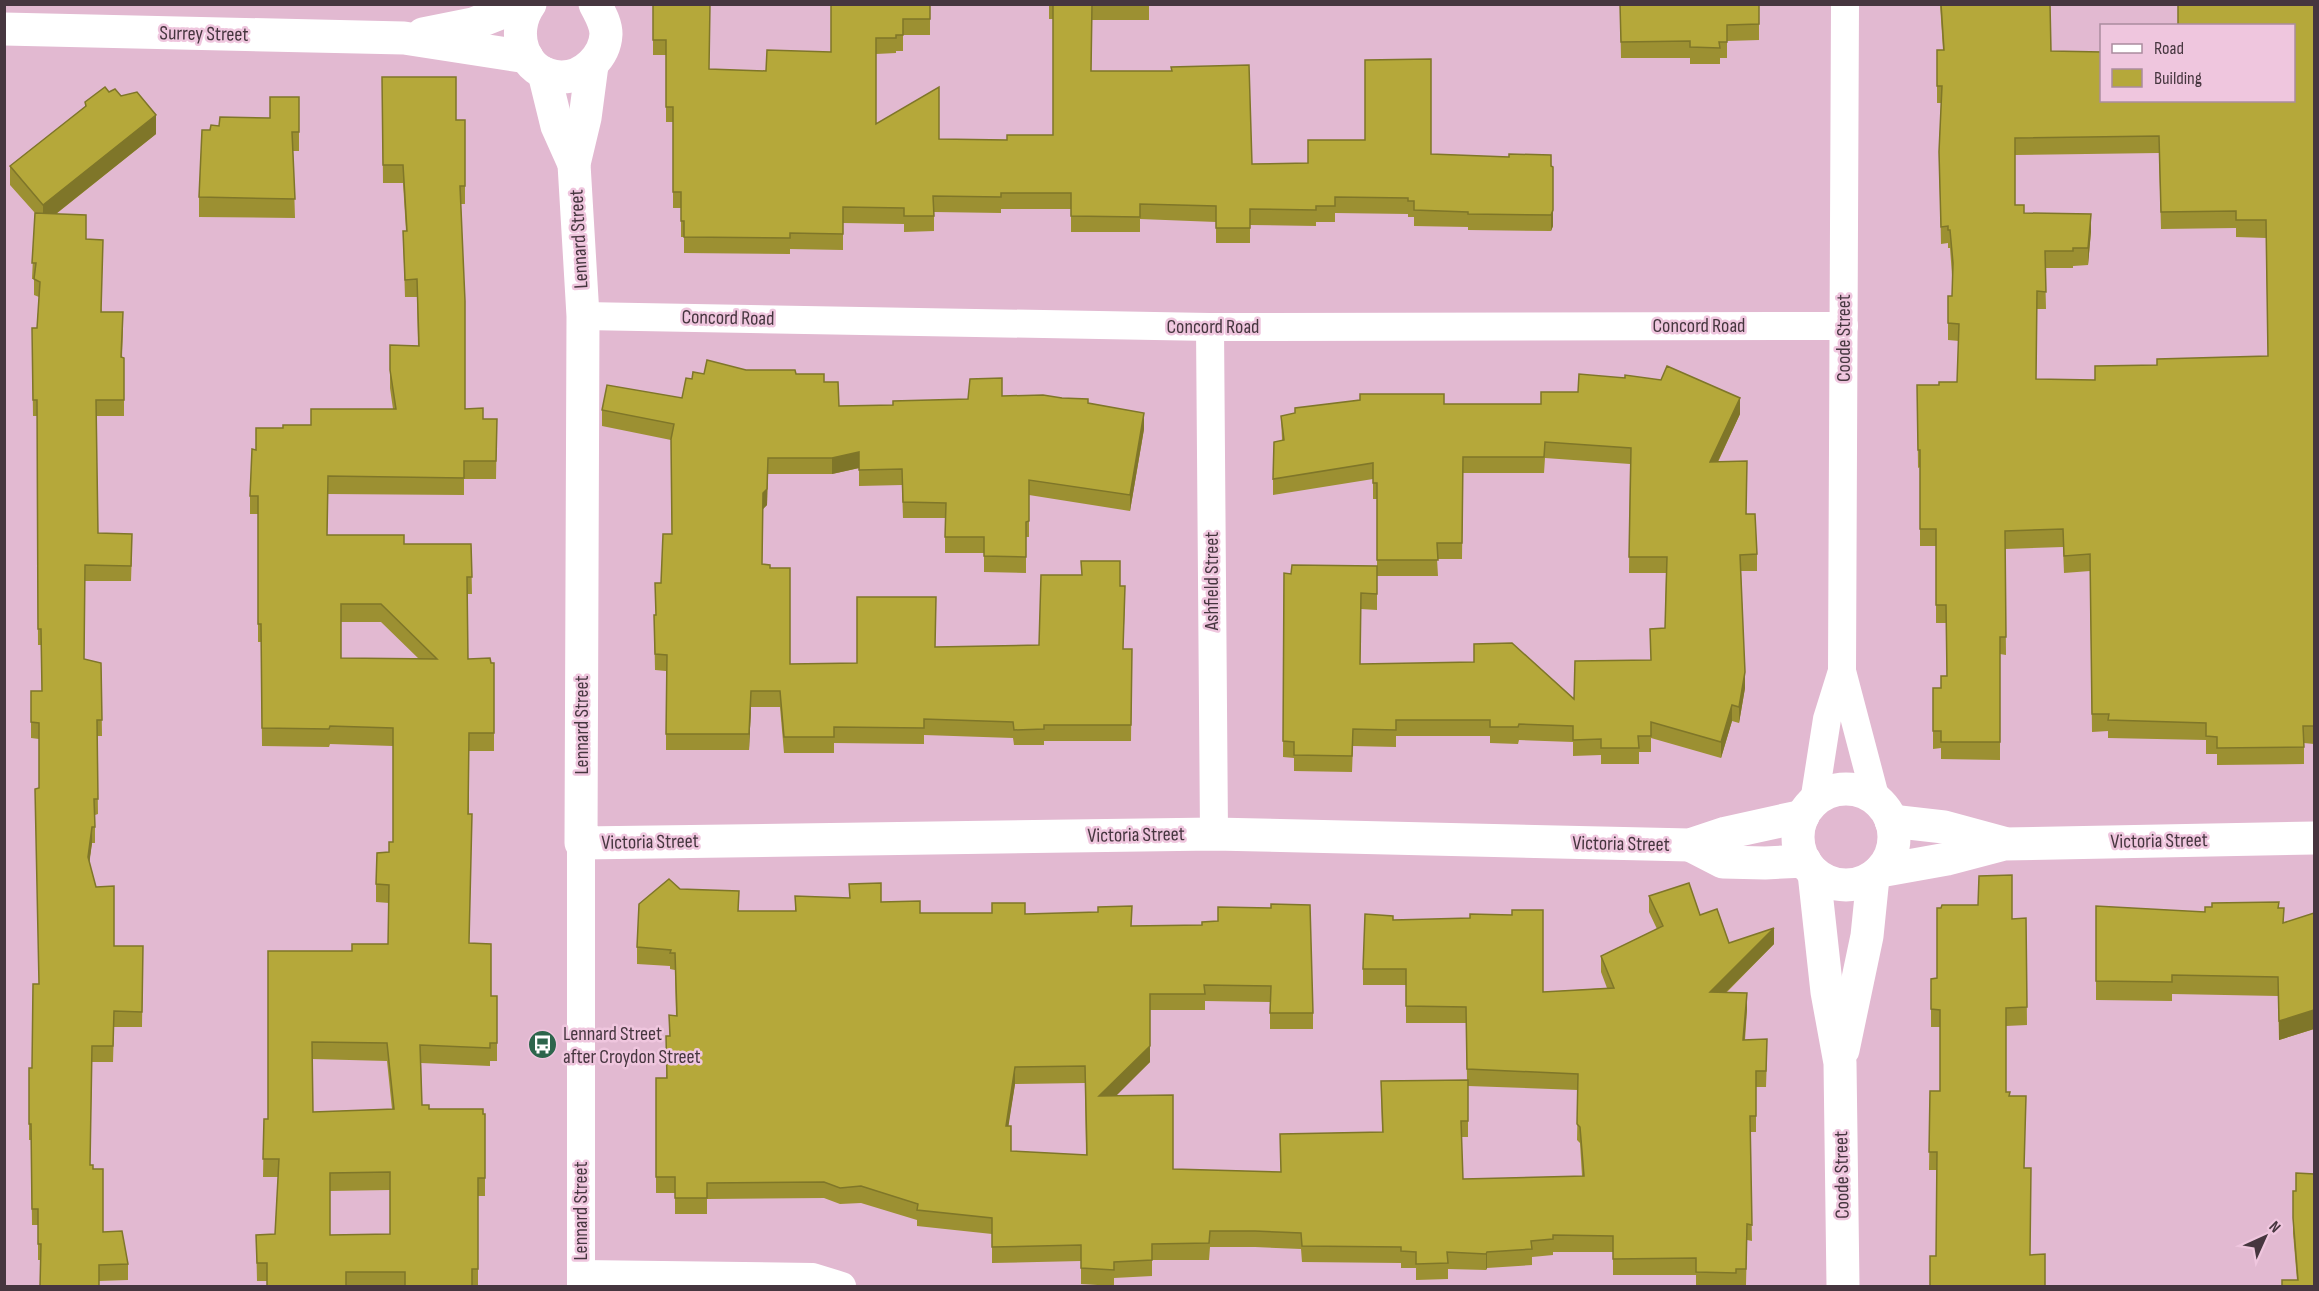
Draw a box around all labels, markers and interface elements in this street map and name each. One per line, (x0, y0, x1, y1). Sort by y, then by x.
street label: Surrey Street (159, 21, 249, 47)
legend (2100, 24, 2295, 102)
text: Road (2154, 38, 2184, 59)
text: Building (2154, 68, 2202, 89)
street label: Lennard Street (564, 189, 594, 289)
street label: Coode Street (1832, 294, 1856, 382)
street label: Concord Road (681, 305, 775, 331)
street label: Concord Road (1653, 314, 1745, 338)
street label: Concord Road (1167, 315, 1259, 339)
street label: Ashfield Street (1200, 532, 1224, 631)
street label: Lennard Street (570, 675, 594, 775)
street label: Victoria Street (1087, 822, 1185, 848)
street label: Victoria Street (2110, 828, 2208, 854)
street label: Victoria Street (601, 829, 699, 855)
street label: Victoria Street (1572, 831, 1670, 857)
place label: Lennard Street after Croydon Street (563, 1022, 701, 1069)
bus stop icon: Lennard Street after Croydon Street (526, 1029, 558, 1061)
street label: Coode Street (1829, 1131, 1855, 1219)
street label: Lennard Street (569, 1161, 593, 1261)
north arrow (2235, 1207, 2295, 1267)
text: N (2265, 1218, 2284, 1237)

